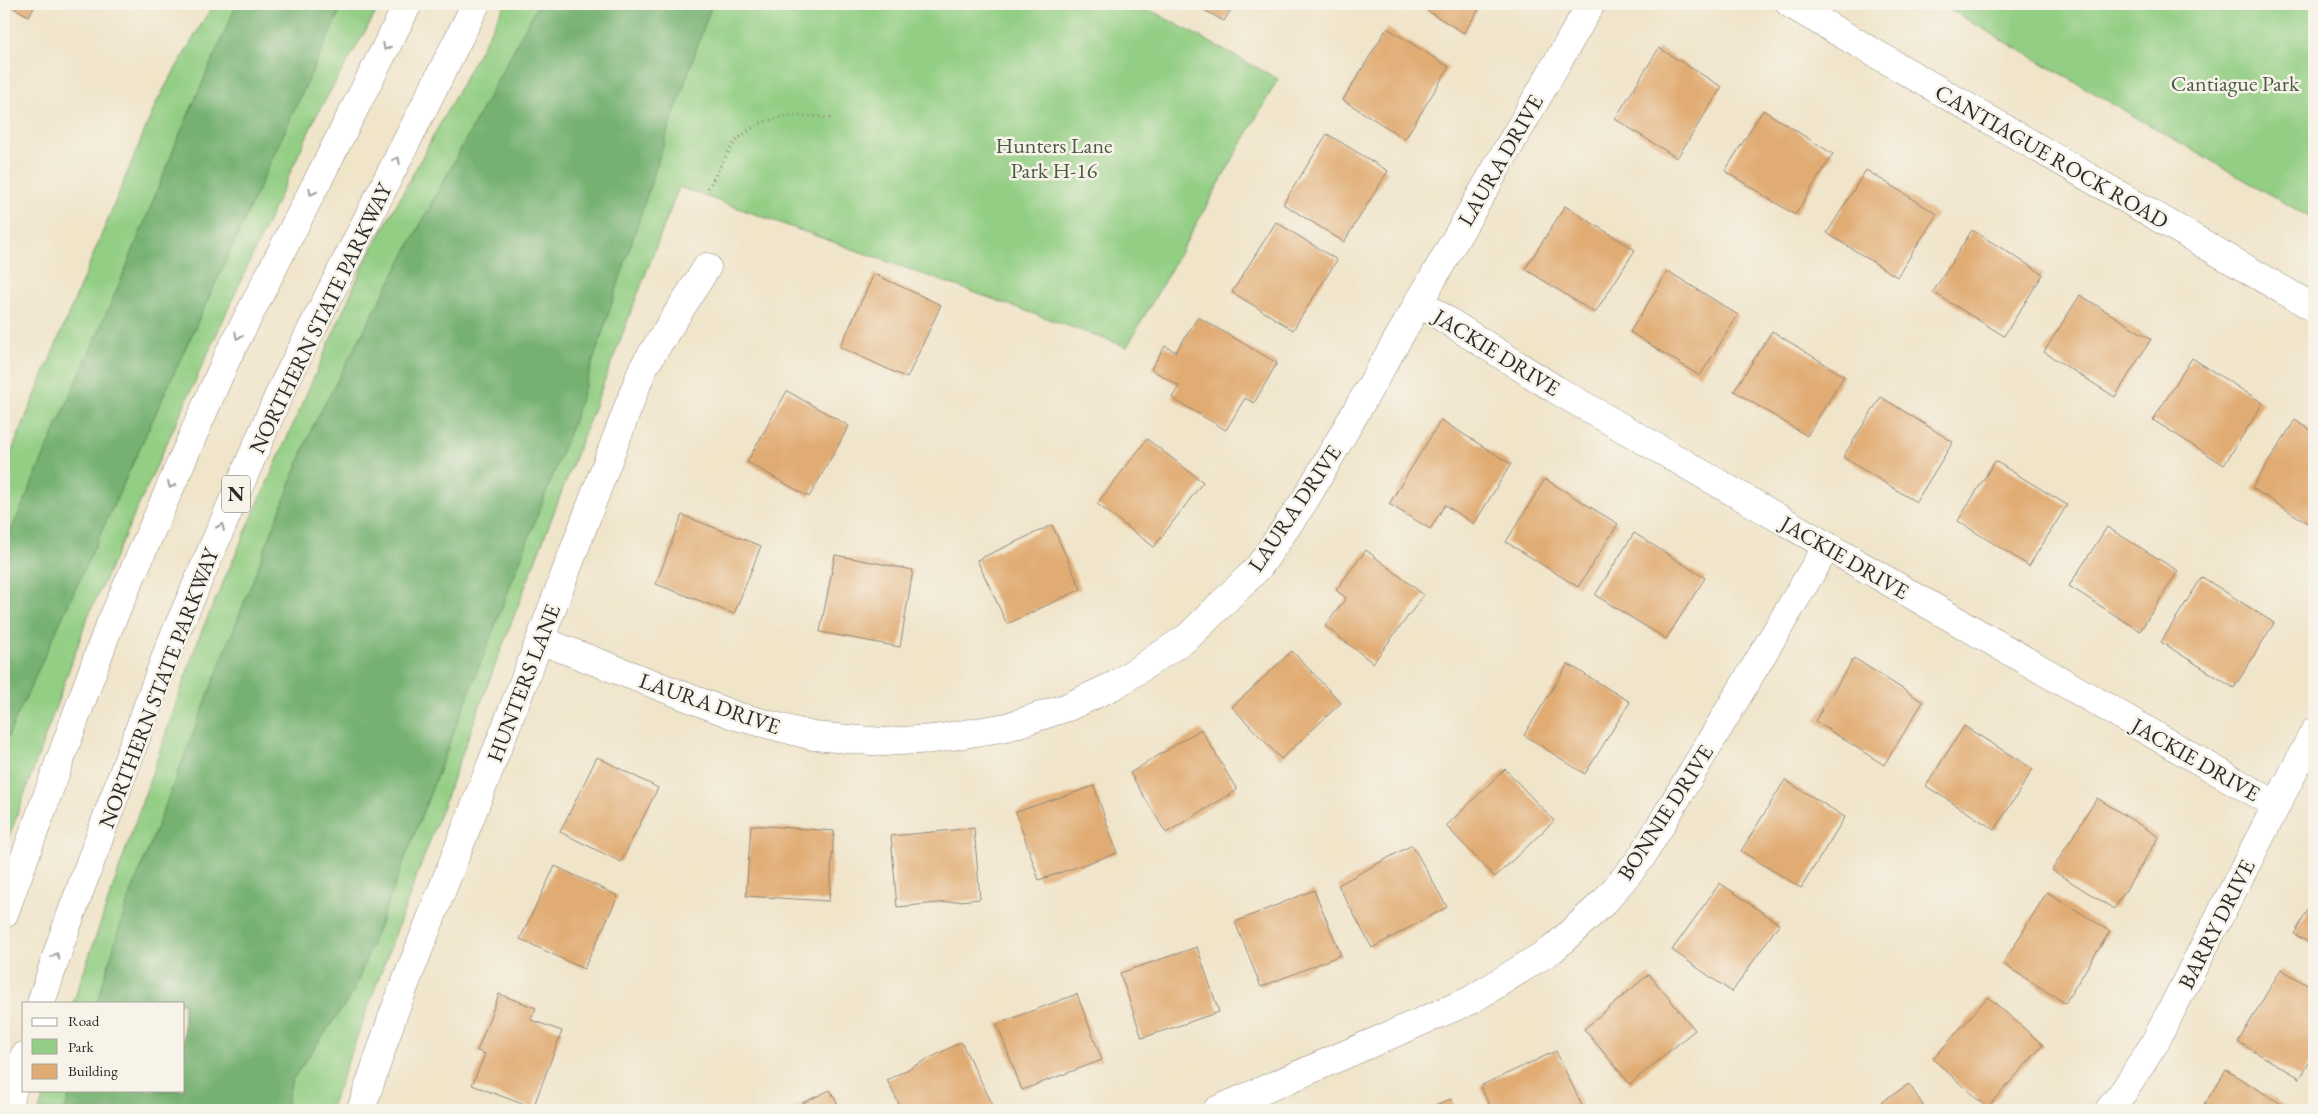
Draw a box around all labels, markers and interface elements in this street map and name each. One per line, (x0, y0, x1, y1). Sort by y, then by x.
one-way arrow (382, 42, 392, 51)
park label: Cantiague Park (2171, 69, 2300, 98)
street label: CANTIAGUE ROCK ROAD (1930, 78, 2174, 235)
street label: LAURA DRIVE (1451, 89, 1550, 231)
park label: Hunters Lane Park H-16 (995, 131, 1113, 185)
one-way arrow (391, 156, 401, 165)
street label: NORTHERN STATE PARKWAY (242, 177, 399, 458)
one-way arrow (308, 187, 318, 196)
street label: JACKIE DRIVE (1426, 301, 1565, 403)
one-way arrow (234, 331, 244, 340)
street label: LAURA DRIVE (1241, 439, 1348, 578)
road number: N (222, 476, 250, 512)
one-way arrow (167, 480, 178, 489)
street label: JACKIE DRIVE (1773, 508, 1914, 606)
one-way arrow (215, 523, 226, 532)
street label: NORTHERN STATE PARKWAY (92, 543, 226, 832)
street label: HUNTERS LANE (480, 600, 567, 766)
street label: LAURA DRIVE (635, 666, 784, 741)
street label: JACKIE DRIVE (2124, 710, 2265, 808)
street label: BONNIE DRIVE (1611, 739, 1720, 886)
street label: BARRY DRIVE (2171, 854, 2262, 994)
one-way arrow (50, 953, 60, 961)
legend (22, 1002, 185, 1092)
text: Road (68, 1011, 100, 1030)
text: Park (68, 1037, 95, 1056)
text: Building (68, 1061, 118, 1080)

